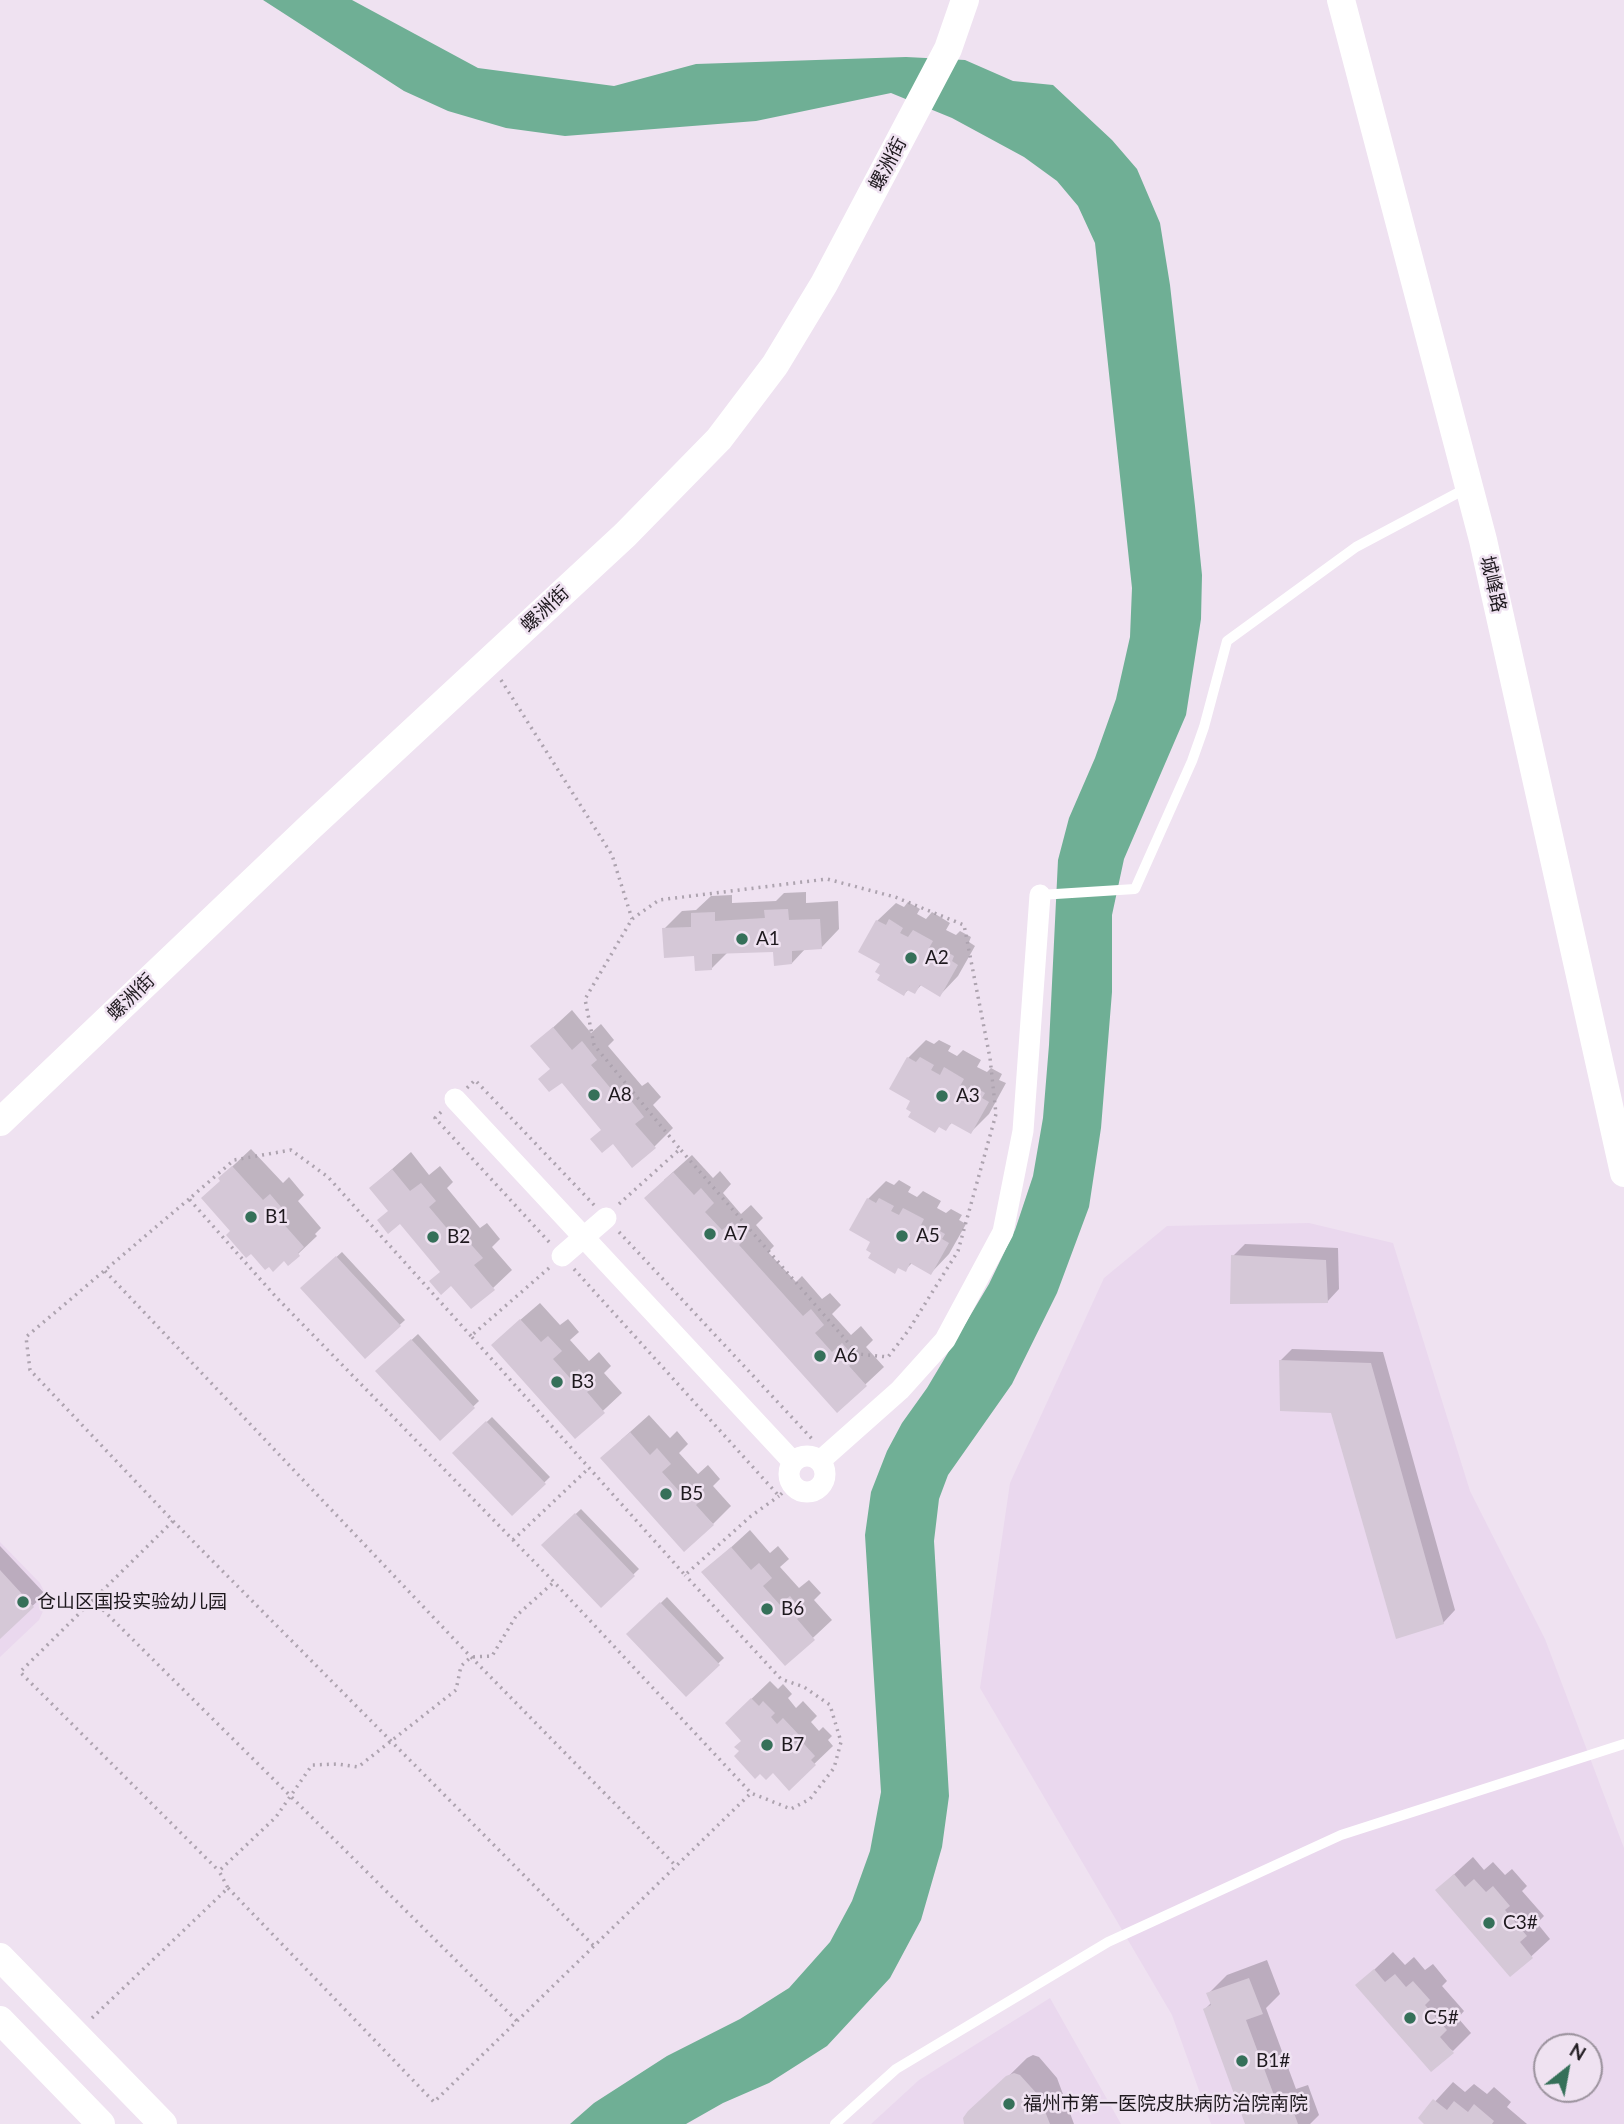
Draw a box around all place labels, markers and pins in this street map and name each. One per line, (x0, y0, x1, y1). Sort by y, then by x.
place label: A1 (756, 928, 780, 950)
marker: A1 (734, 931, 750, 947)
place label: A2 (925, 947, 949, 969)
marker: A2 (903, 950, 919, 966)
place label: A8 (608, 1084, 632, 1106)
place label: A3 (956, 1085, 980, 1107)
marker: A8 (586, 1087, 602, 1103)
marker: A3 (934, 1088, 950, 1104)
place label: B1 (265, 1206, 288, 1228)
marker: B1 (243, 1209, 259, 1225)
place label: A7 (724, 1223, 748, 1245)
place label: A5 (916, 1225, 940, 1247)
place label: B2 (447, 1226, 470, 1248)
marker: A7 (702, 1226, 718, 1242)
marker: A5 (894, 1228, 910, 1244)
marker: B2 (425, 1229, 441, 1245)
place label: A6 (834, 1345, 858, 1367)
marker: A6 (812, 1348, 828, 1364)
place label: B3 (571, 1371, 594, 1393)
marker: B3 (549, 1374, 565, 1390)
place label: B5 (680, 1483, 703, 1505)
marker: B5 (658, 1486, 674, 1502)
place label: 仓山区国投实验幼儿园 (37, 1591, 227, 1613)
marker: 仓山区国投实验幼儿园 (15, 1594, 31, 1610)
place label: B6 (781, 1598, 804, 1620)
marker: B6 (759, 1601, 775, 1617)
place label: B7 (781, 1734, 804, 1756)
marker: B7 (759, 1737, 775, 1753)
place label: C3# (1503, 1912, 1538, 1934)
marker: C3# (1481, 1915, 1497, 1931)
place label: C5# (1424, 2007, 1459, 2029)
marker: C5# (1402, 2010, 1418, 2026)
place label: B1# (1256, 2050, 1290, 2072)
marker: B1# (1234, 2053, 1250, 2069)
place label: 福州市第一医院皮肤病防治院南院 (1023, 2093, 1308, 2115)
marker: 福州市第一医院皮肤病防治院南院 (1001, 2096, 1017, 2112)

